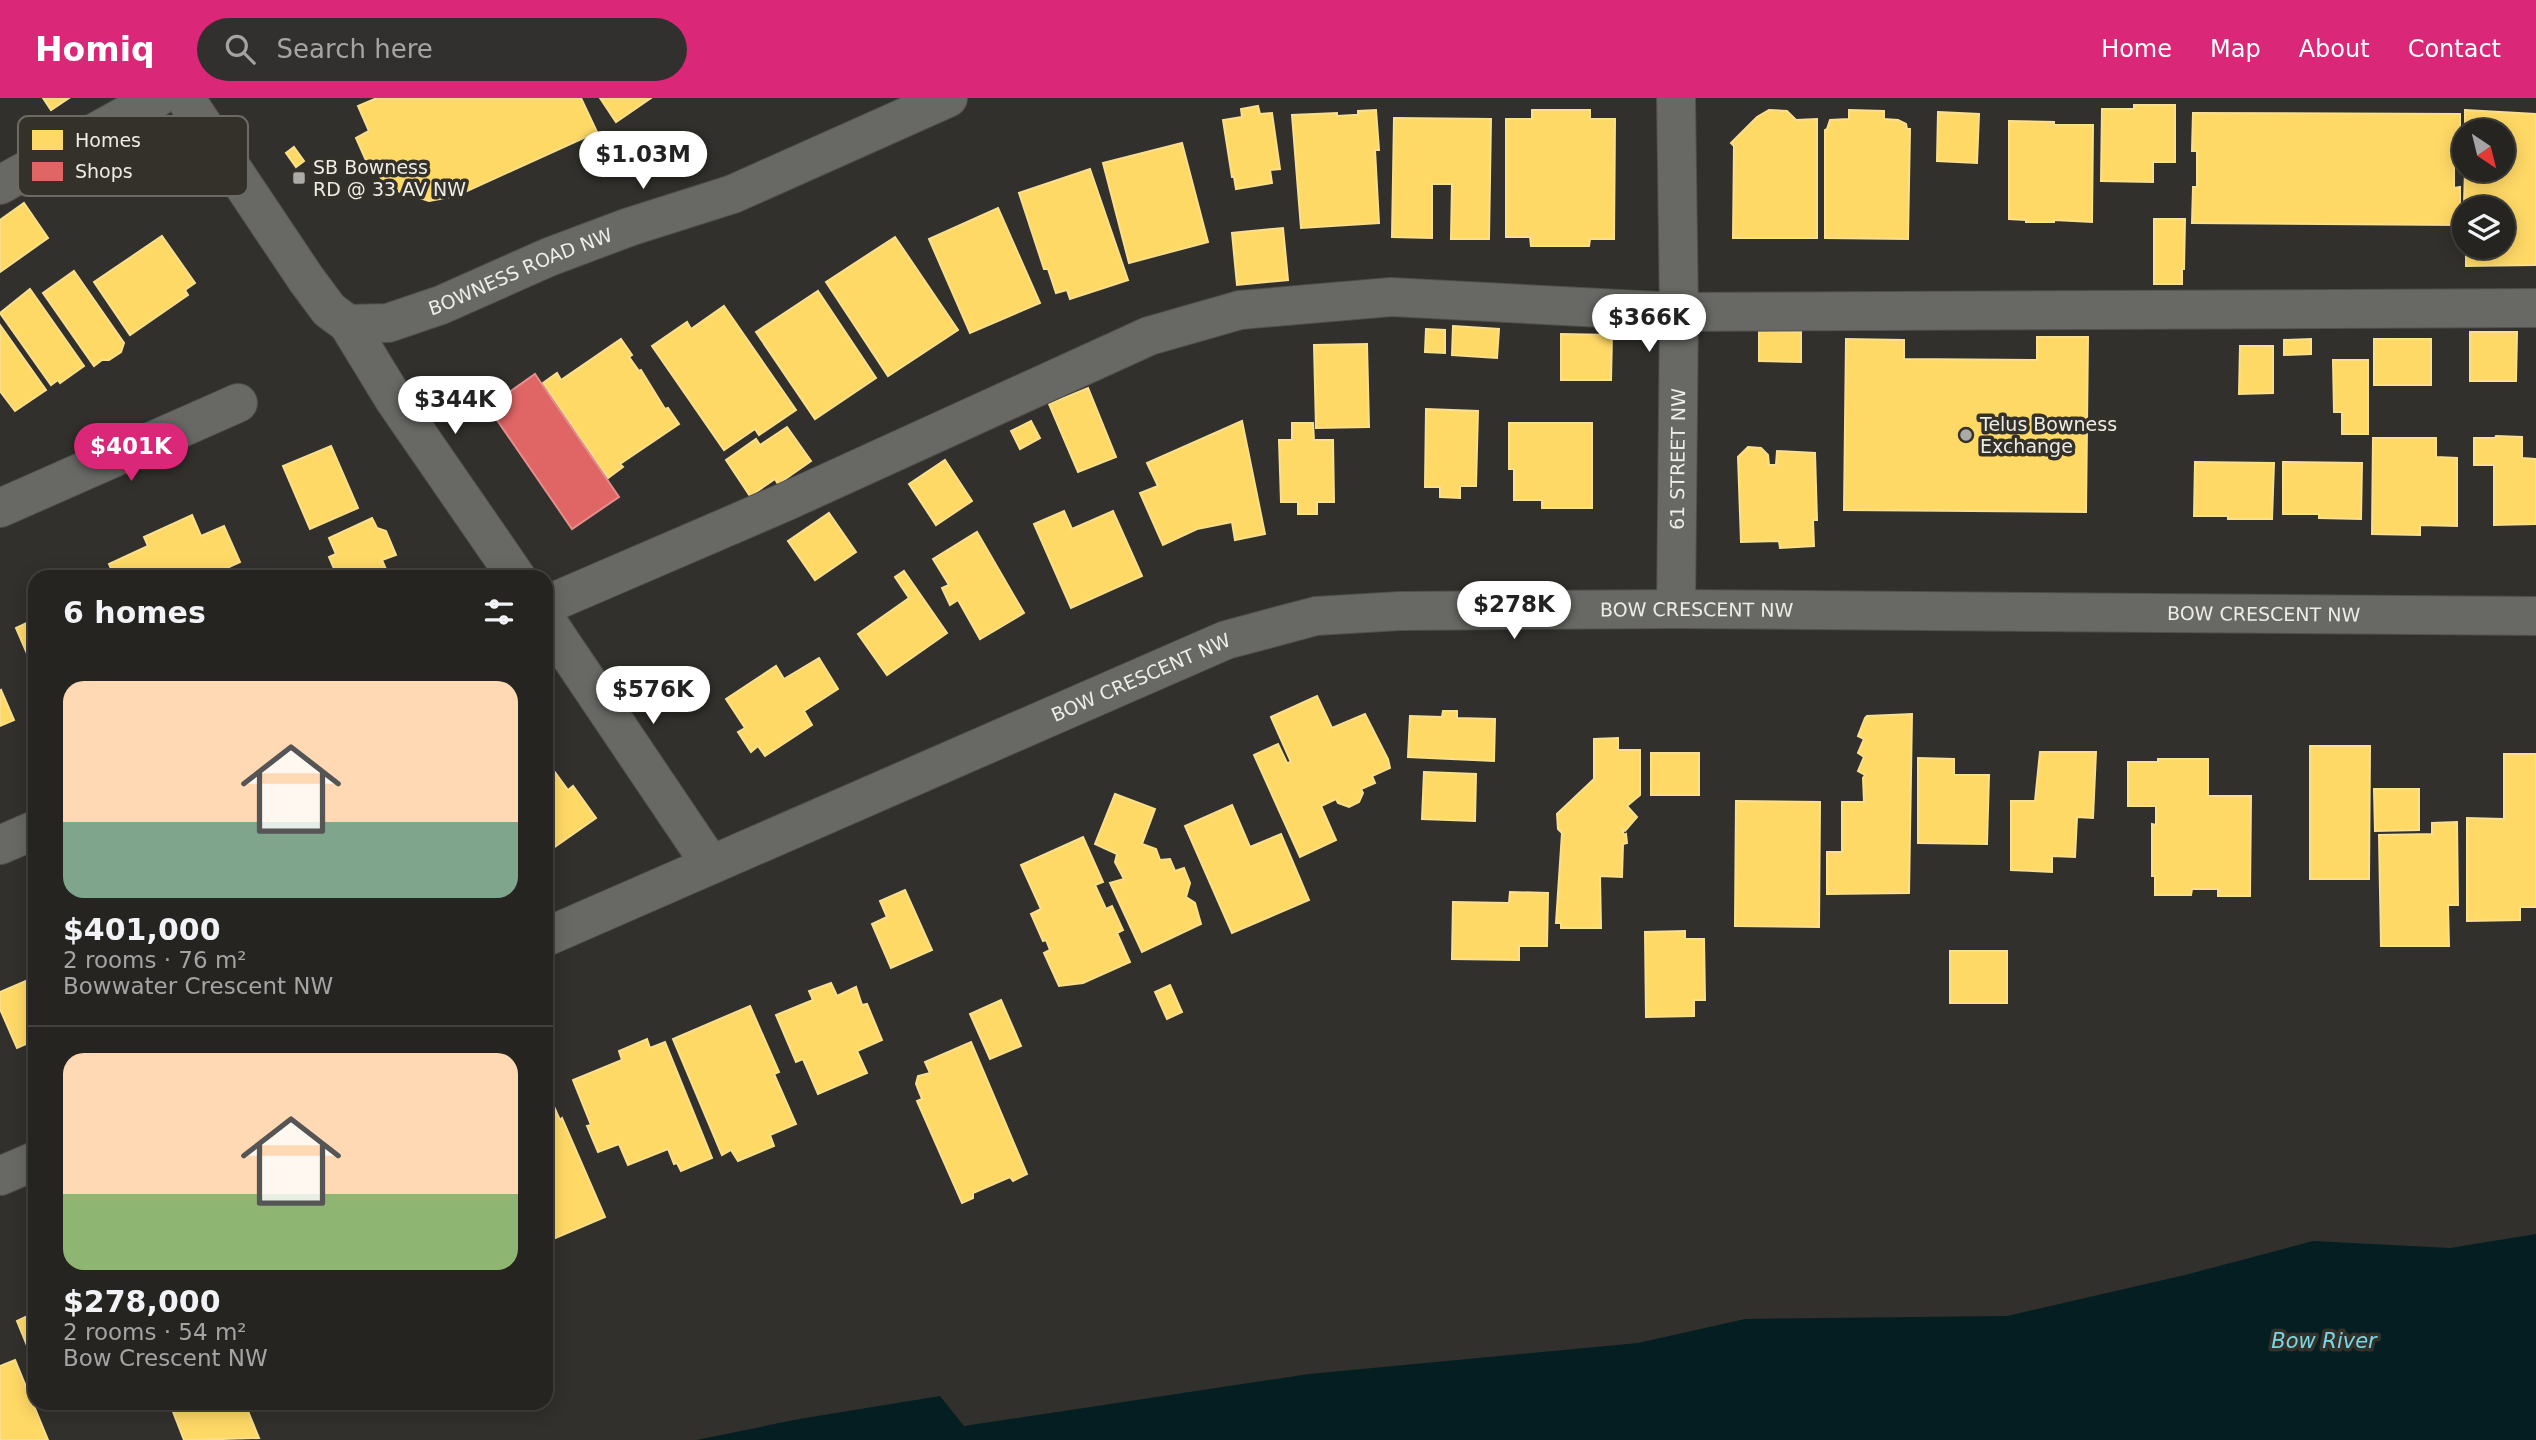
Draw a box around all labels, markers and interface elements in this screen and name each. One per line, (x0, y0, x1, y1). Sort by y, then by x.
search box (197, 18, 687, 81)
text: Homiq (35, 30, 155, 69)
icon: search (221, 30, 259, 68)
text: Search here (277, 34, 433, 64)
text: Home (2101, 35, 2172, 63)
text: Map (2210, 35, 2261, 63)
text: About (2299, 35, 2370, 63)
text: Contact (2408, 35, 2501, 63)
legend (18, 116, 248, 196)
north arrow (2452, 119, 2515, 182)
map controls (2452, 119, 2515, 259)
text: Homes (75, 129, 141, 151)
pin: $1.03M (586, 132, 700, 191)
text: $1.03M (595, 141, 691, 167)
place label: SB Bowness RD @ 33 AV NW (313, 156, 466, 200)
text: Shops (75, 160, 133, 182)
marker: SB Bowness RD @ 33 AV NW (291, 170, 307, 186)
button: layers (2452, 196, 2515, 259)
street label: BOWNESS ROAD NW (426, 223, 615, 319)
pin: $366K (1600, 294, 1698, 354)
text: $366K (1608, 304, 1690, 330)
pin: $344K (406, 376, 504, 436)
text: $344K (414, 386, 496, 412)
street label: 61 STREET NW (1666, 388, 1689, 530)
place label: Telus Bowness Exchange (1979, 413, 2117, 457)
pin: $401K (82, 424, 180, 483)
marker: Telus Bowness Exchange (1958, 427, 1974, 443)
text: $401K (90, 433, 172, 459)
pin: $278K (1465, 582, 1563, 641)
text: $278K (1473, 591, 1555, 617)
icon: filters (480, 593, 518, 631)
text: 6 homes (63, 595, 206, 630)
street label: BOW CRESCENT NW (1600, 598, 1794, 621)
street label: BOW CRESCENT NW (2167, 602, 2361, 626)
street label: BOW CRESCENT NW (1048, 628, 1234, 726)
pin: $576K (604, 666, 702, 726)
text: $576K (612, 676, 694, 702)
icon: home (228, 726, 354, 852)
text: $401,000 (63, 912, 221, 947)
text: 2 rooms · 76 m² (63, 947, 247, 973)
text: Bowwater Crescent NW (63, 973, 333, 999)
icon: home (228, 1098, 354, 1224)
text: $278,000 (63, 1284, 221, 1319)
text: 2 rooms · 54 m² (63, 1319, 247, 1345)
water label: Bow River (2271, 1329, 2378, 1353)
text: Bow Crescent NW (63, 1345, 268, 1371)

